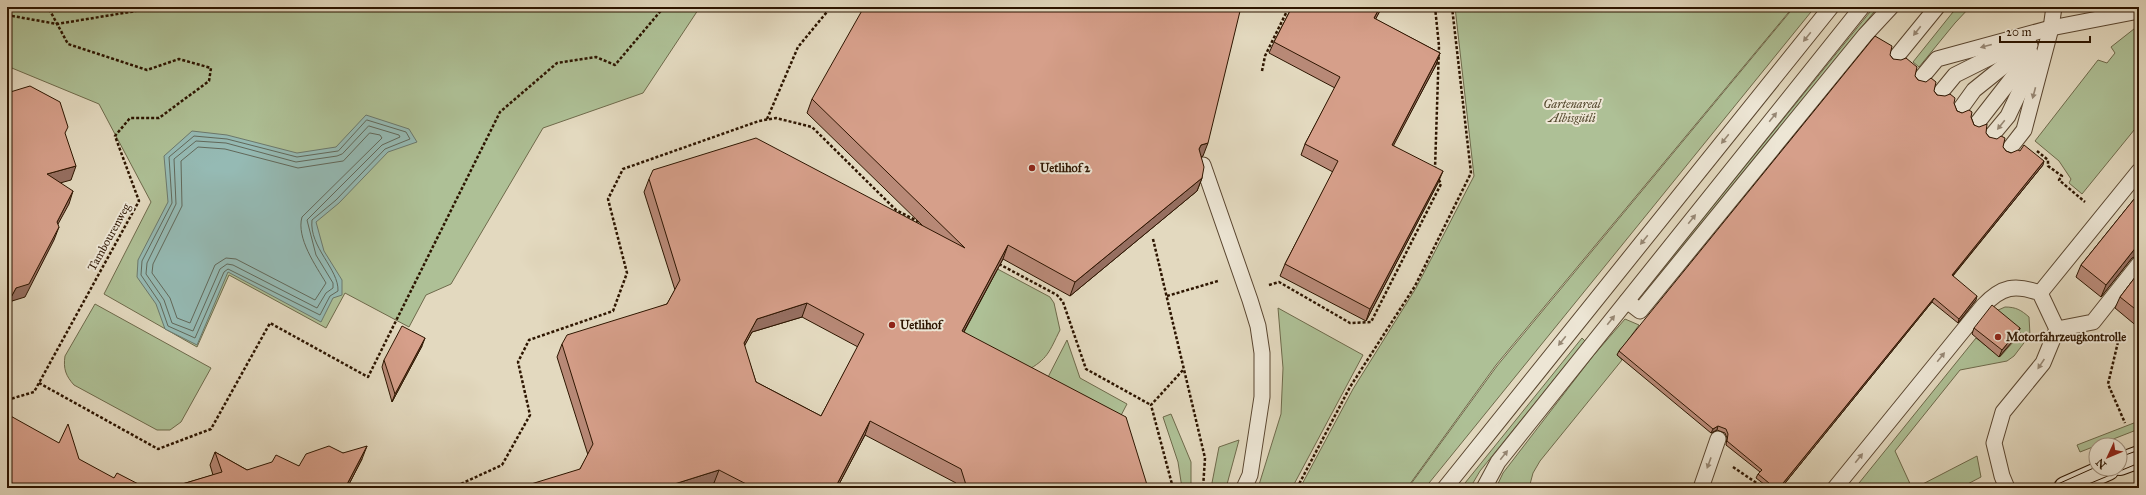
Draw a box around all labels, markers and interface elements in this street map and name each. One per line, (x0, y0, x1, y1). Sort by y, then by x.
scale bar (2000, 18, 2090, 44)
text: 20 m (2006, 25, 2032, 39)
one-way arrow (1912, 26, 1921, 37)
one-way arrow (1802, 32, 1811, 43)
one-way arrow (1980, 43, 1992, 49)
one-way arrow (2030, 87, 2036, 99)
park label: Gartenareal Albisgütli (1543, 97, 1603, 125)
one-way arrow (1769, 112, 1778, 123)
one-way arrow (1997, 119, 2005, 130)
one-way arrow (1721, 133, 1730, 144)
place label: Uetlihof 2 (1040, 161, 1091, 175)
marker: Uetlihof 2 (1027, 163, 1037, 173)
street label: Tambourenweg (85, 200, 134, 274)
one-way arrow (1688, 213, 1697, 224)
one-way arrow (1639, 235, 1648, 246)
one-way arrow (1607, 315, 1615, 326)
place label: Uetlihof (900, 318, 944, 332)
marker: Uetlihof (887, 320, 897, 330)
place label: Motorfahrzeugkontrolle (2006, 330, 2126, 345)
marker: Motorfahrzeugkontrolle (1993, 332, 2003, 342)
one-way arrow (1558, 336, 1567, 347)
one-way arrow (1937, 351, 1946, 362)
one-way arrow (2037, 359, 2045, 370)
north arrow (2088, 437, 2128, 477)
one-way arrow (1499, 449, 1508, 460)
one-way arrow (1855, 452, 1864, 463)
text: N (2093, 455, 2109, 471)
one-way arrow (1706, 458, 1712, 470)

